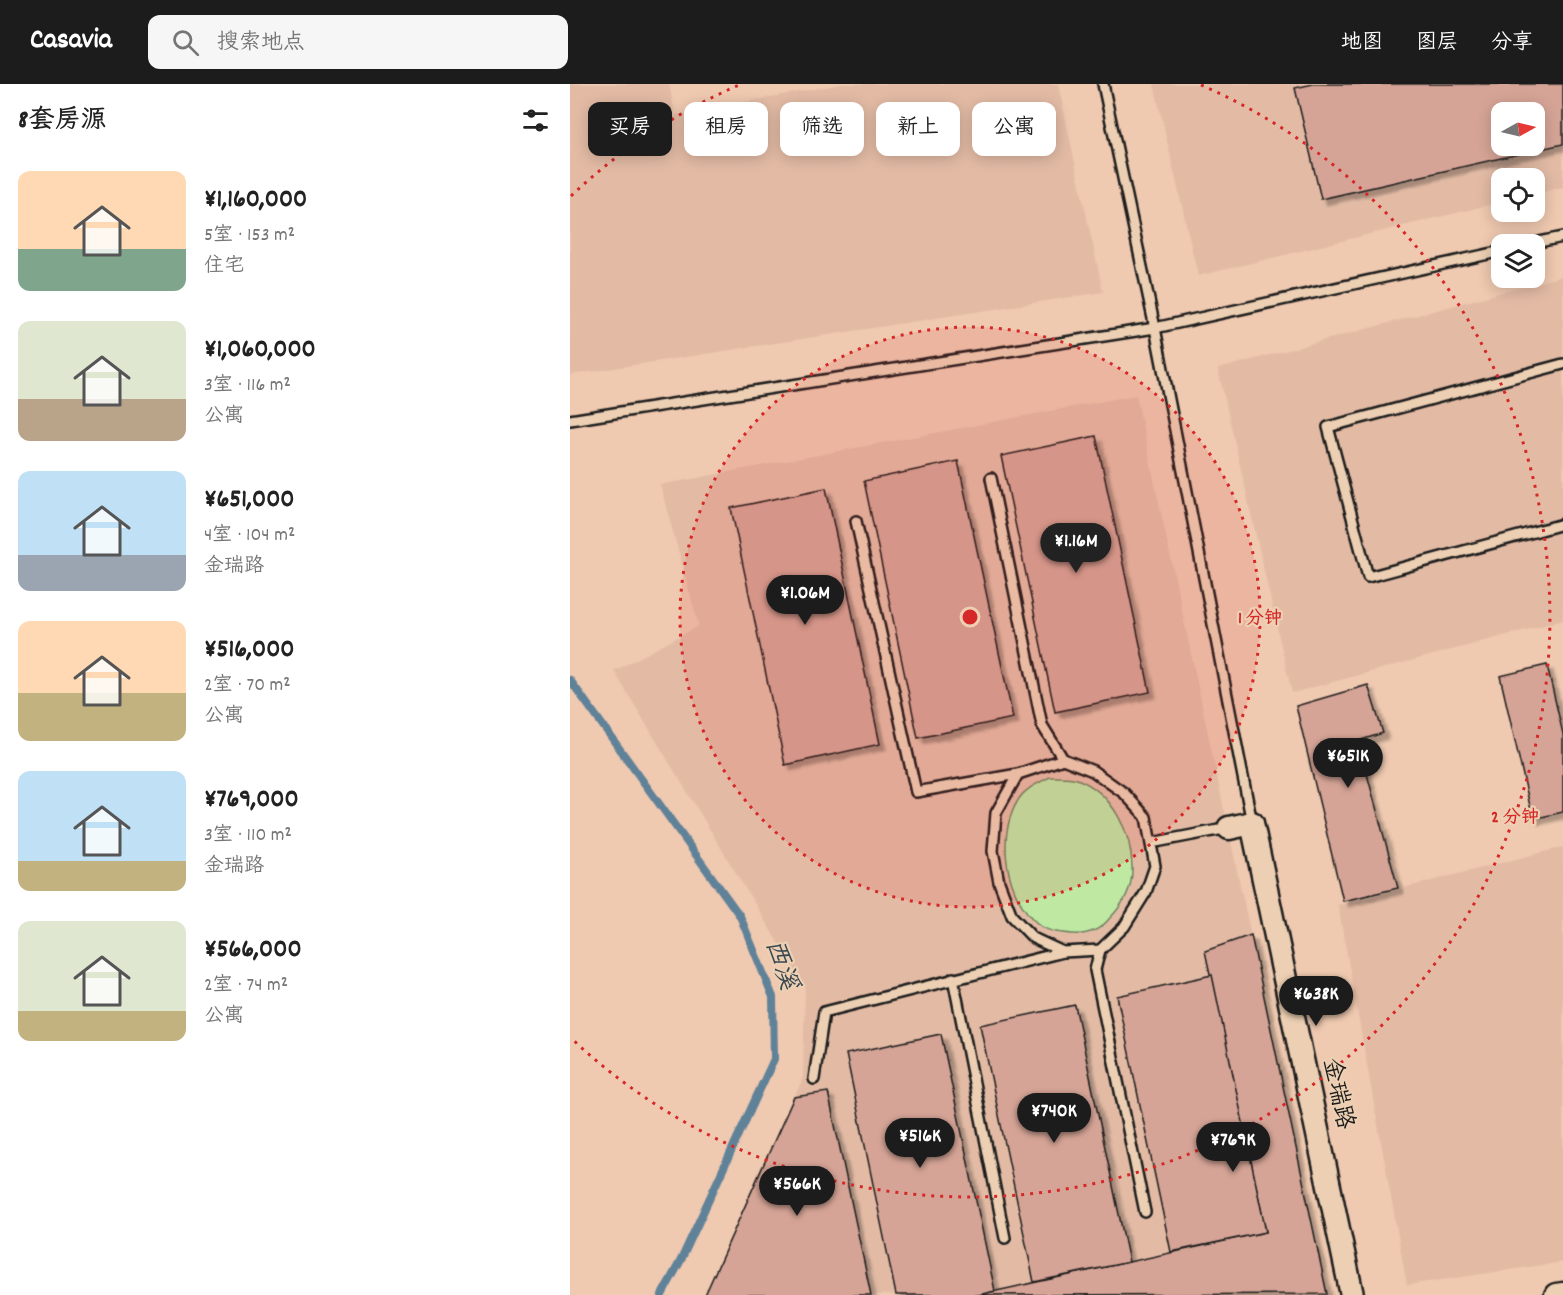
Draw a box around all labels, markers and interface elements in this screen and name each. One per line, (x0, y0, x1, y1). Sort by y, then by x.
search box (148, 15, 568, 69)
text: Casavia (30, 22, 112, 62)
icon: search (169, 26, 202, 59)
text: 搜索地点 (217, 28, 305, 59)
text: 地图 (1341, 29, 1383, 59)
text: 图层 (1416, 29, 1458, 59)
text: 分享 (1491, 29, 1533, 59)
chip: 买房 (588, 102, 672, 156)
chip: 租房 (684, 102, 768, 156)
chip: 筛选 (780, 102, 864, 156)
chip: 新上 (876, 102, 960, 156)
chip: 公寓 (972, 102, 1056, 156)
north arrow (1491, 102, 1545, 156)
map controls (1491, 102, 1545, 288)
text: 8套房源 (18, 103, 106, 140)
icon: filters (519, 104, 552, 137)
button: locate (1491, 168, 1545, 222)
text: ¥1,160,000 (204, 182, 307, 219)
icon: home (66, 195, 138, 267)
text: 5室 · 153 m² (204, 222, 295, 250)
button: layers (1491, 234, 1545, 288)
text: 住宅 (204, 253, 244, 281)
text: ¥1,060,000 (204, 332, 316, 369)
icon: home (66, 345, 138, 417)
text: 3室 · 116 m² (204, 372, 291, 400)
text: 公寓 (204, 403, 244, 431)
text: ¥651,000 (204, 482, 295, 519)
icon: home (66, 495, 138, 567)
text: 4室 · 104 m² (204, 522, 295, 550)
pin: ¥1.16M (1027, 523, 1125, 574)
text: ¥1.16M (1054, 528, 1098, 556)
text: 金瑞路 (204, 553, 264, 581)
pin: ¥1.06M (756, 575, 854, 626)
text: ¥1.06M (780, 580, 830, 608)
centre of rings (960, 607, 980, 627)
text: 1 分钟 (1238, 607, 1282, 632)
text: ¥516,000 (204, 632, 295, 669)
icon: home (66, 645, 138, 717)
text: 2室 · 70 m² (204, 672, 291, 700)
text: 公寓 (204, 703, 244, 731)
pin: ¥651K (1306, 738, 1390, 789)
text: ¥651K (1327, 743, 1369, 771)
text: ¥769,000 (204, 782, 299, 819)
icon: home (66, 795, 138, 867)
text: 2 分钟 (1491, 806, 1539, 831)
text: 3室 · 110 m² (204, 822, 292, 850)
text: 金瑞路 (204, 853, 264, 881)
text: ¥566,000 (204, 932, 302, 969)
water label: 西溪 (754, 934, 807, 997)
icon: home (66, 945, 138, 1017)
text: 2室 · 74 m² (204, 972, 288, 1000)
pin: ¥638K (1274, 976, 1358, 1027)
text: ¥638K (1293, 981, 1339, 1009)
text: 公寓 (204, 1003, 244, 1031)
street label: 金瑞路 (1313, 1055, 1361, 1133)
pin: ¥740K (1012, 1093, 1096, 1144)
text: ¥740K (1031, 1098, 1077, 1126)
pin: ¥516K (878, 1118, 962, 1169)
pin: ¥769K (1191, 1122, 1275, 1173)
text: ¥516K (899, 1123, 941, 1151)
text: ¥769K (1210, 1127, 1256, 1155)
pin: ¥566K (755, 1166, 839, 1217)
text: ¥566K (773, 1171, 821, 1199)

